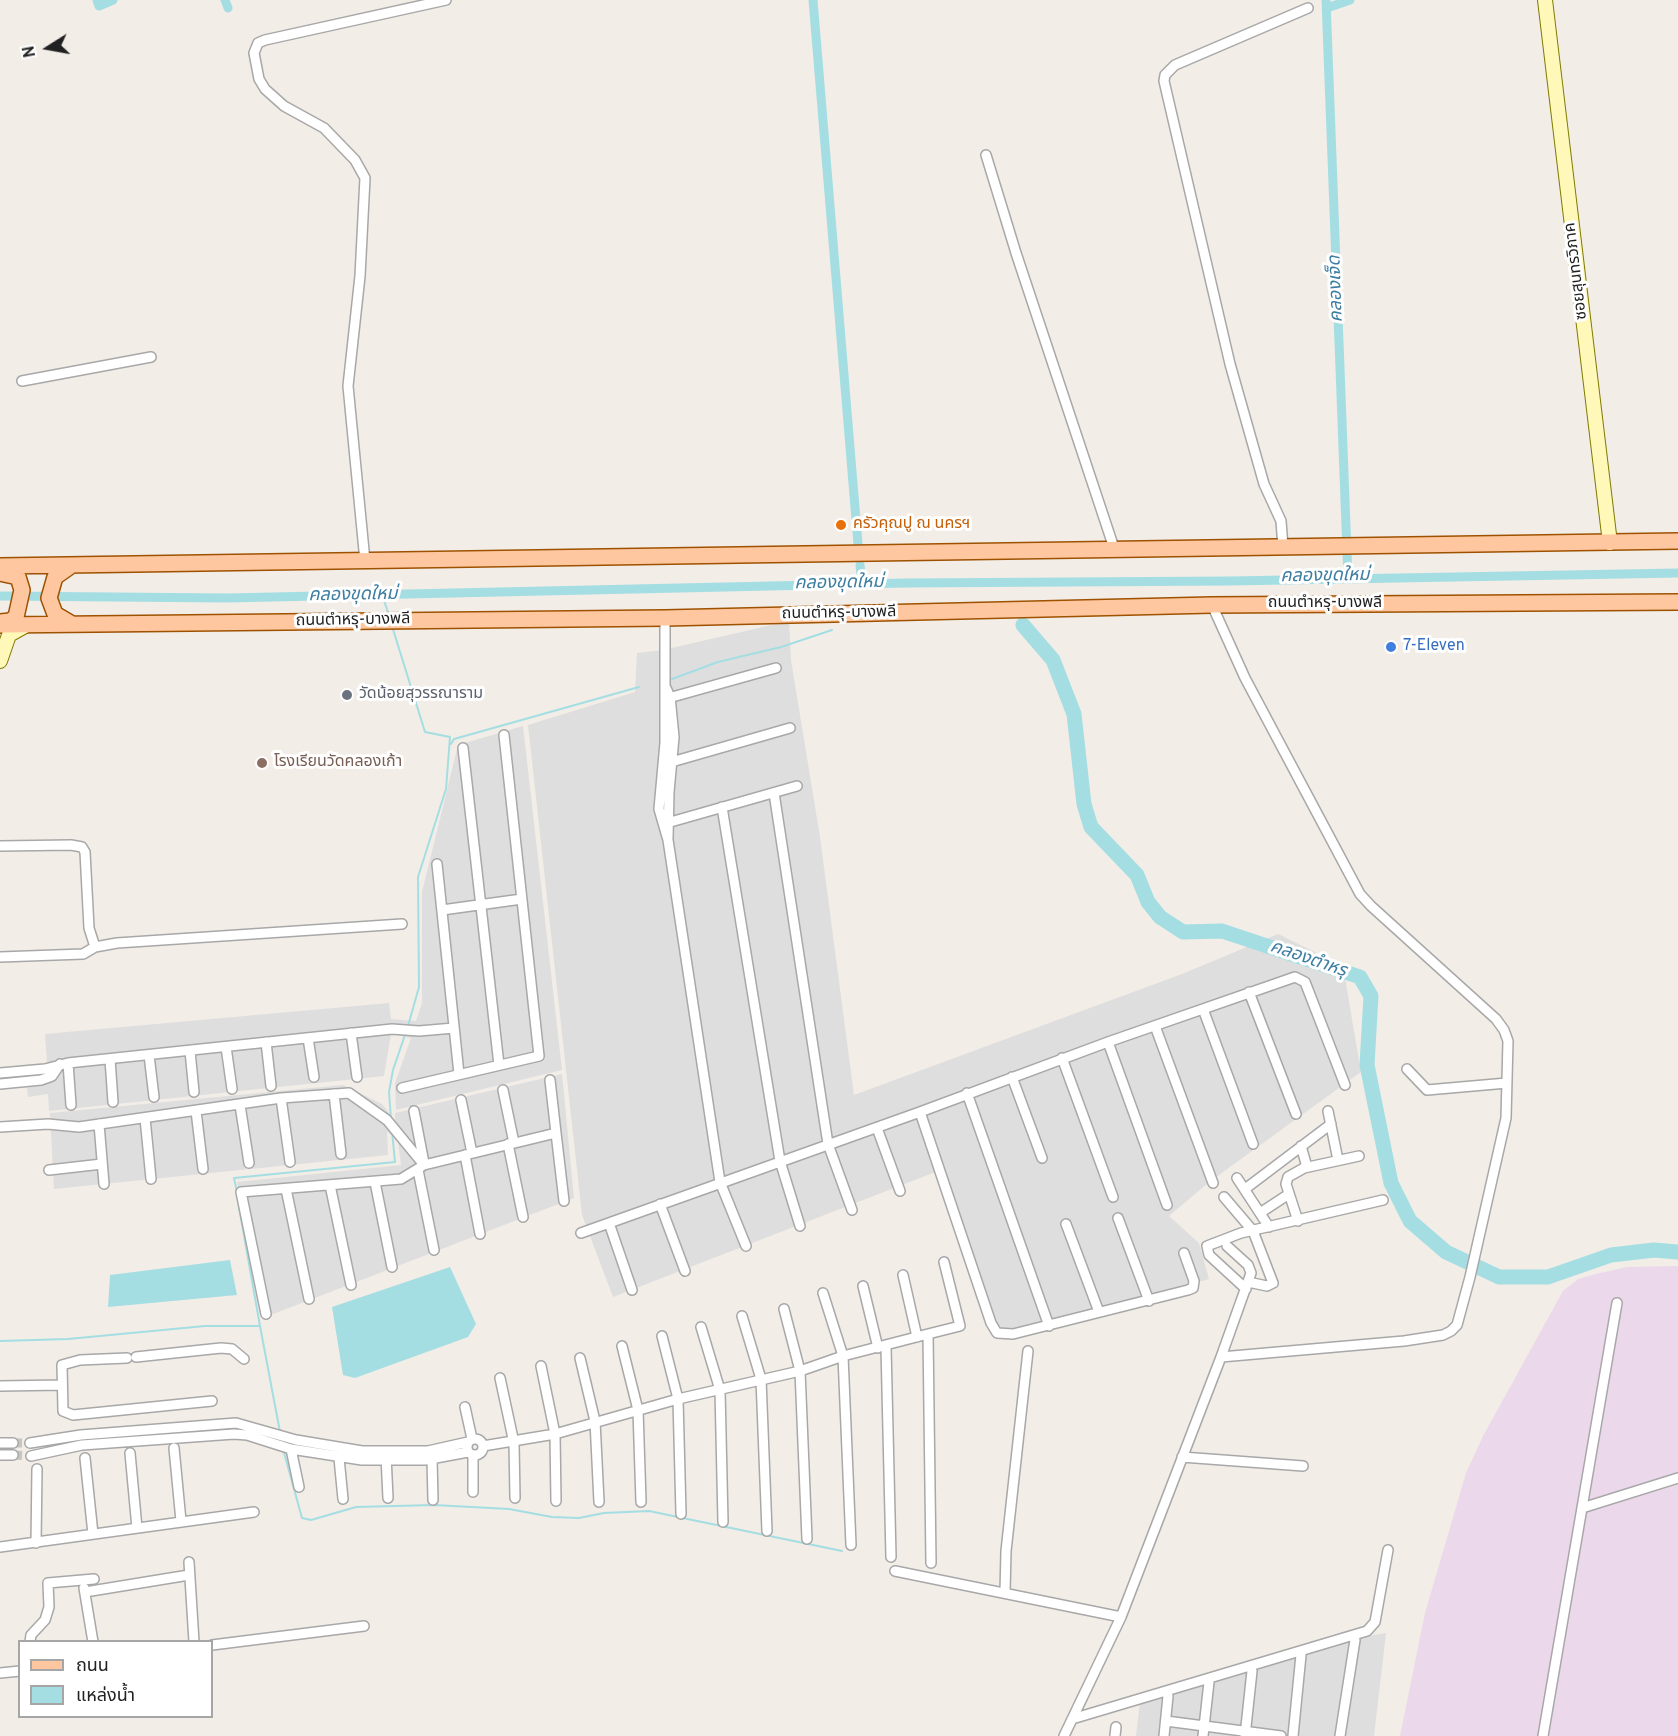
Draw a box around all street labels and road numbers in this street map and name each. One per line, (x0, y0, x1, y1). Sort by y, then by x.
street label: ซอยสุนทรวิภาค (1562, 221, 1592, 321)
street label: ถนนตำหรุ-บางพลี (1268, 594, 1382, 614)
street label: ถนนตำหรุ-บางพลี (782, 603, 896, 625)
street label: ถนนตำหรุ-บางพลี (296, 610, 410, 632)

